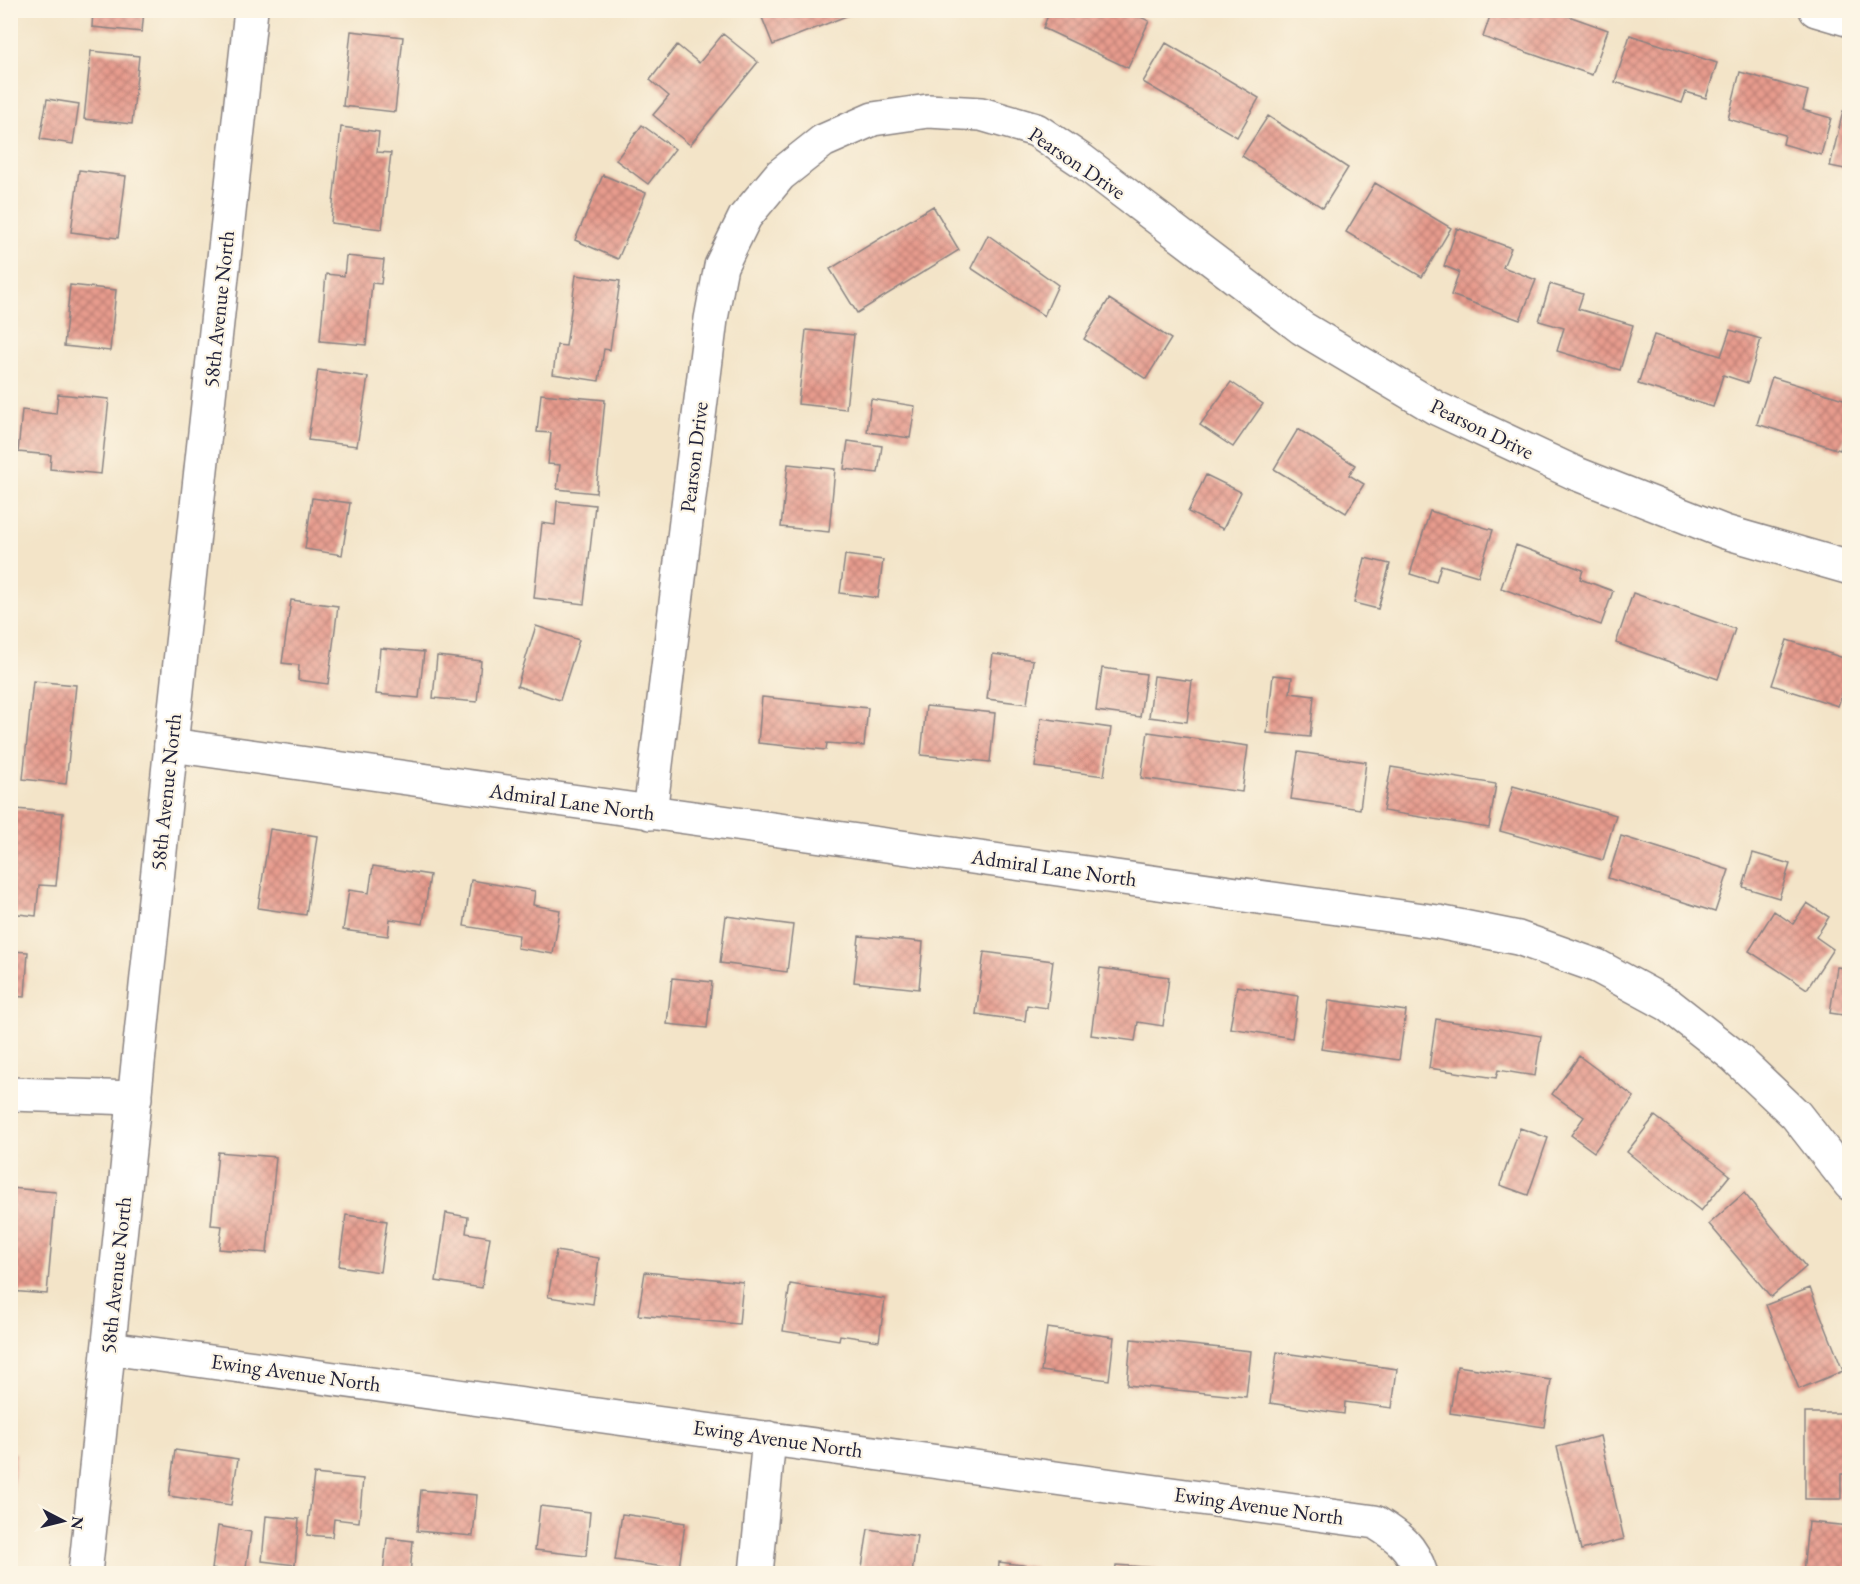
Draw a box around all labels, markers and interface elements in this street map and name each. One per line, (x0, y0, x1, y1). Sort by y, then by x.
street label: Pearson Drive (1024, 120, 1131, 205)
street label: 58th Avenue North (197, 229, 240, 389)
street label: Pearson Drive (1426, 392, 1538, 465)
street label: Pearson Drive (673, 400, 714, 514)
street label: 58th Avenue North (144, 712, 187, 872)
street label: Admiral Lane North (487, 776, 657, 827)
street label: Admiral Lane North (969, 842, 1139, 893)
street label: 58th Avenue North (94, 1195, 137, 1355)
street label: Ewing Avenue North (209, 1347, 383, 1398)
street label: Ewing Avenue North (691, 1413, 865, 1464)
street label: Ewing Avenue North (1172, 1480, 1346, 1531)
north arrow (33, 1491, 93, 1551)
text: N (66, 1515, 89, 1531)

